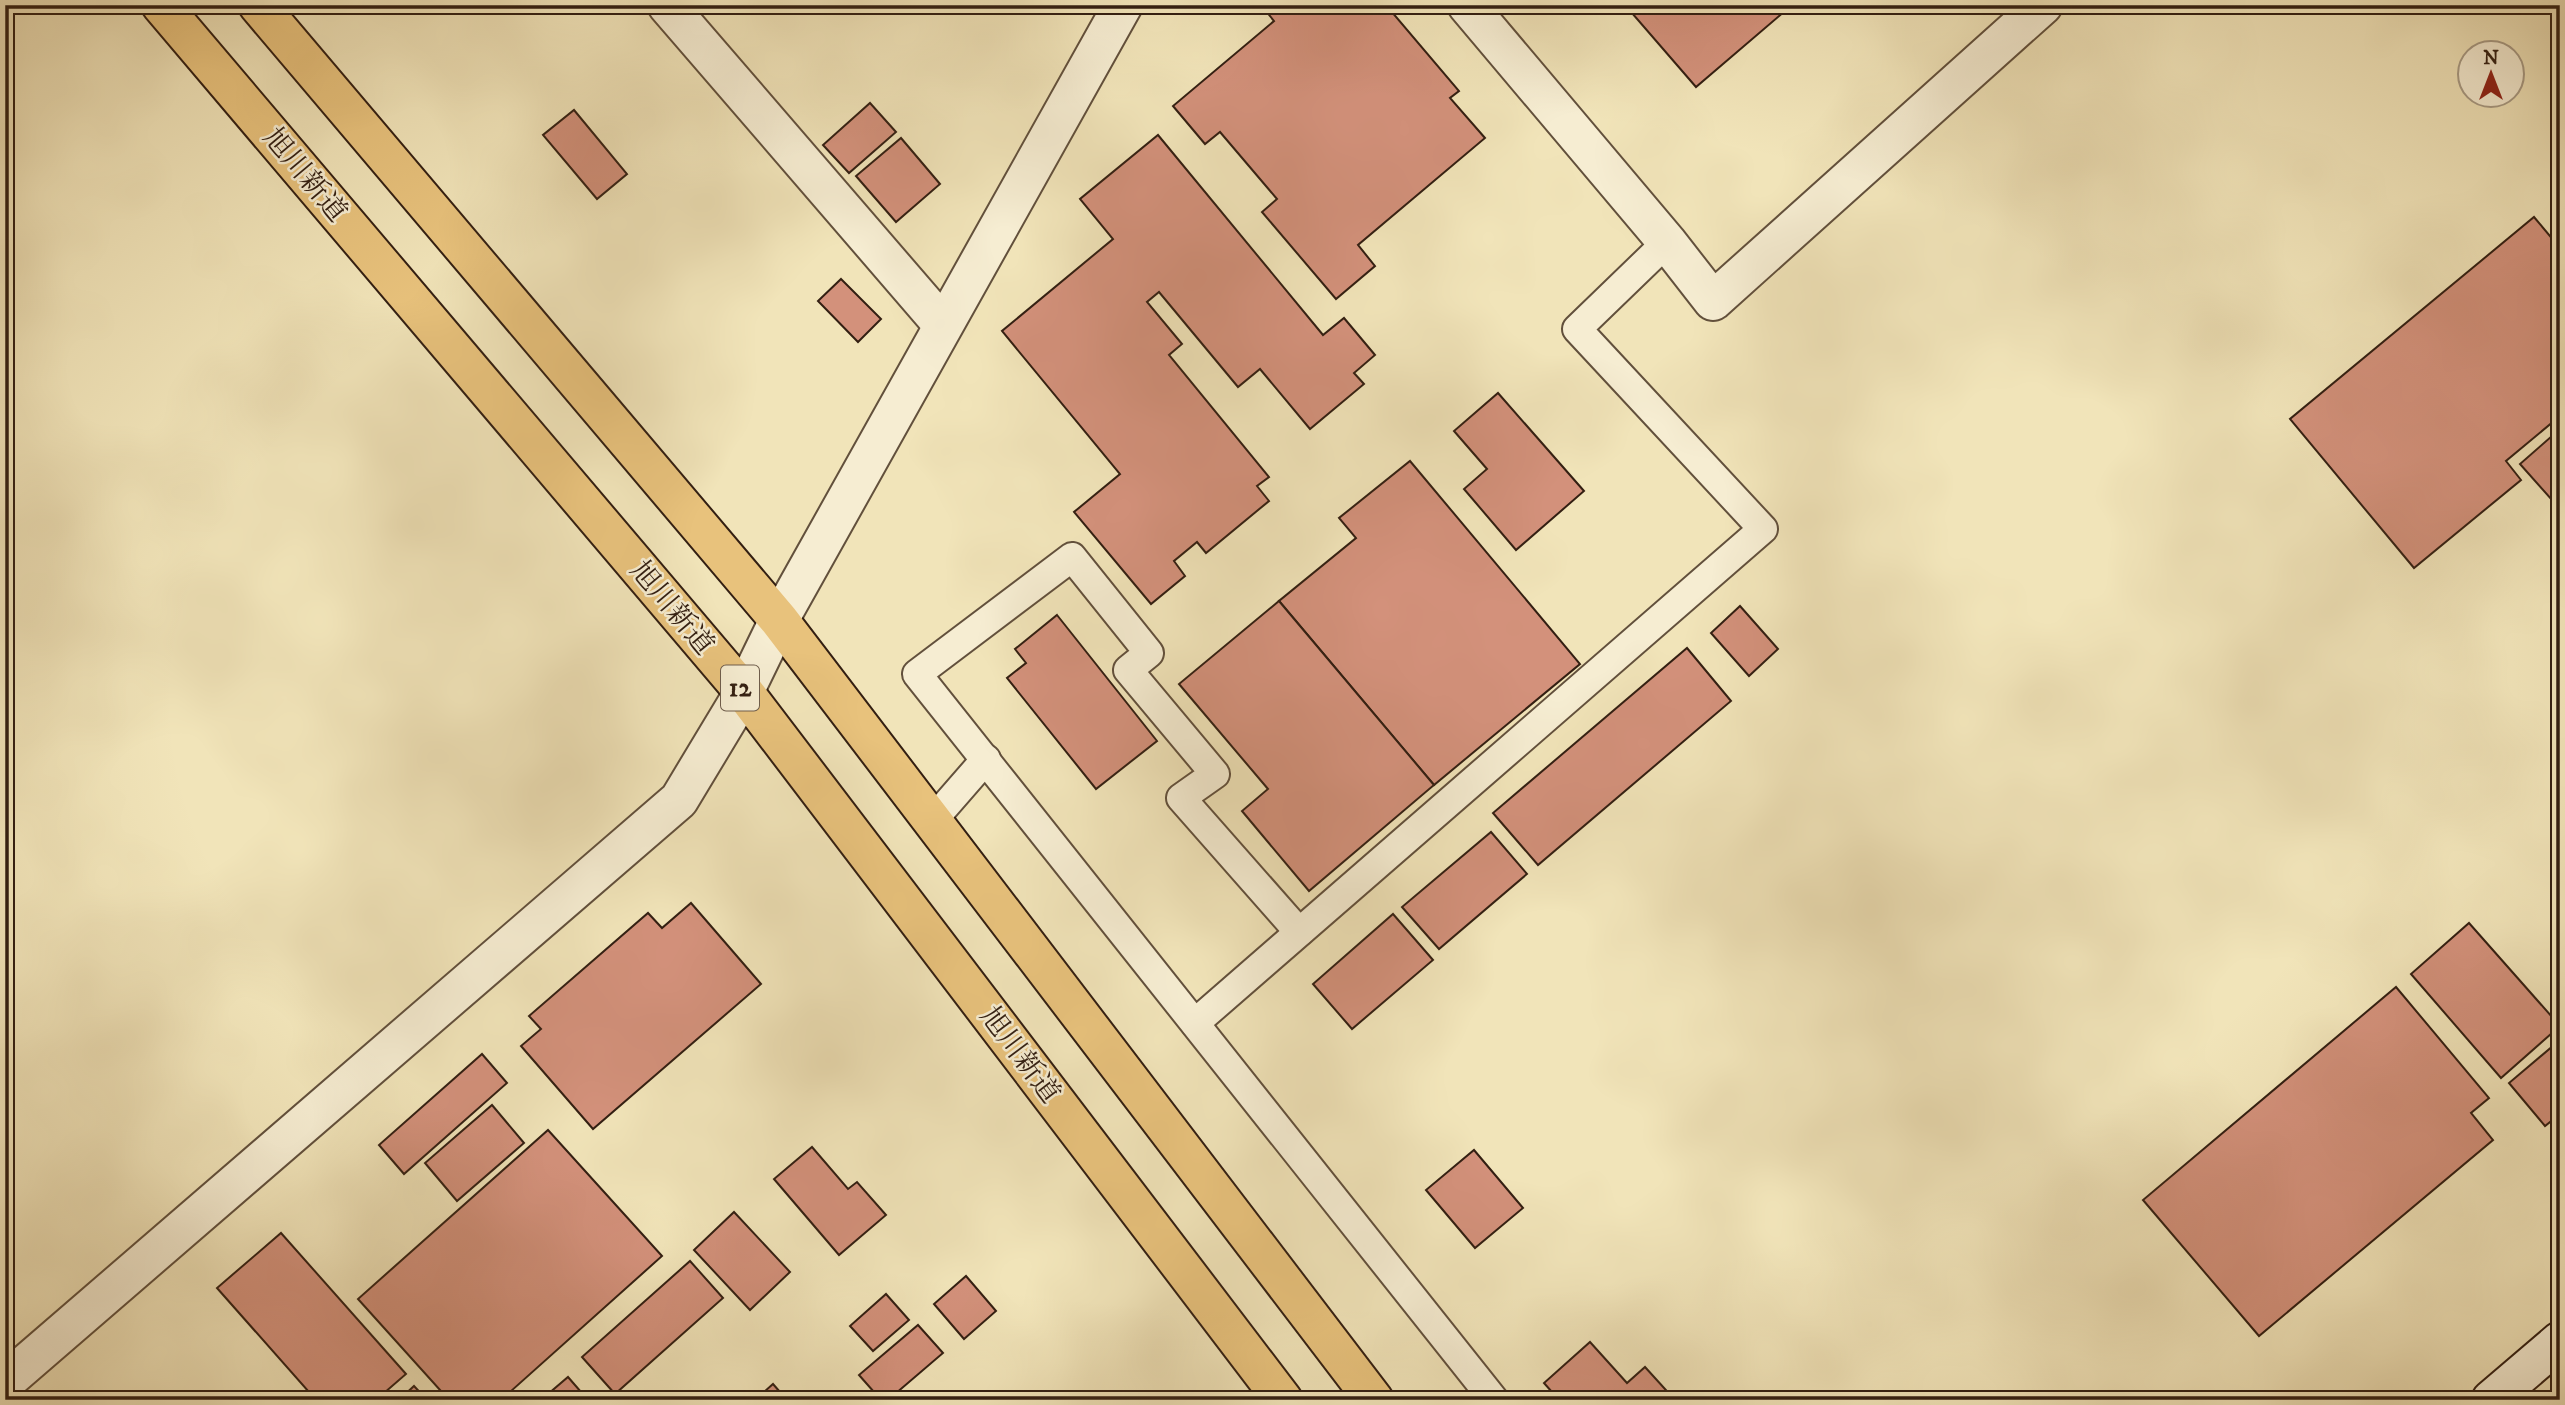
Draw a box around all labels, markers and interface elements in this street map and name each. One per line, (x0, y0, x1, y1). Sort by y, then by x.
north arrow (2456, 38, 2526, 108)
text: N (2483, 47, 2499, 70)
street label: 旭川新道 (256, 121, 354, 229)
street label: 旭川新道 (623, 554, 721, 662)
road number: 12 (721, 666, 759, 710)
street label: 旭川新道 (972, 1000, 1068, 1110)

